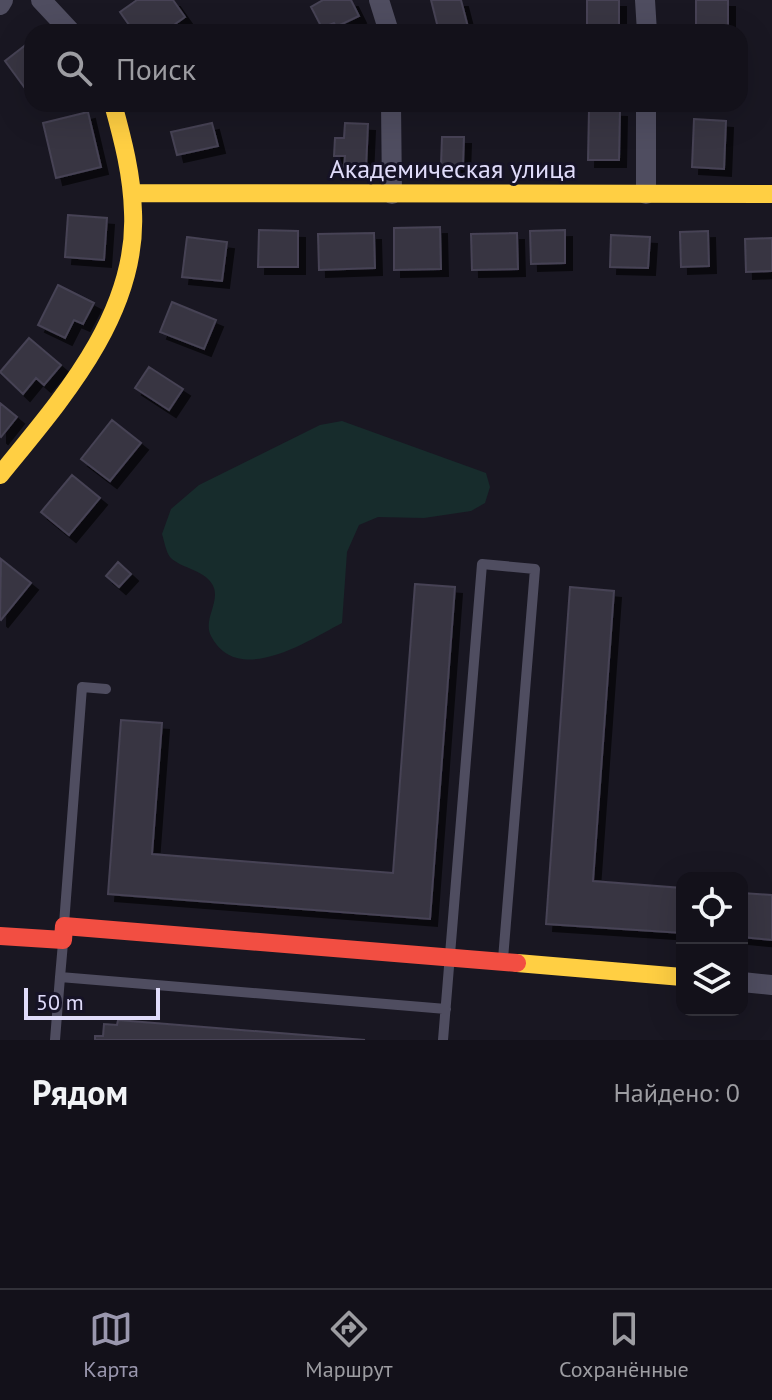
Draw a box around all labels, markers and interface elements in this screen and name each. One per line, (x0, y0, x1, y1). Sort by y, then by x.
search box (24, 24, 748, 112)
icon: search (52, 46, 96, 90)
text: Поиск (116, 49, 196, 88)
street label: Академическая улица (330, 152, 576, 185)
map controls (676, 872, 748, 1016)
button: locate (676, 872, 748, 944)
button: layers (676, 944, 748, 1016)
scale bar (24, 984, 160, 1020)
text: 50 m (36, 988, 84, 1016)
text: Рядом (32, 1070, 128, 1114)
text: Найдено: 0 (613, 1076, 740, 1109)
tab: Карта (83, 1307, 139, 1383)
tab: Маршрут (305, 1307, 392, 1383)
tab: Сохранённые (559, 1307, 689, 1383)

